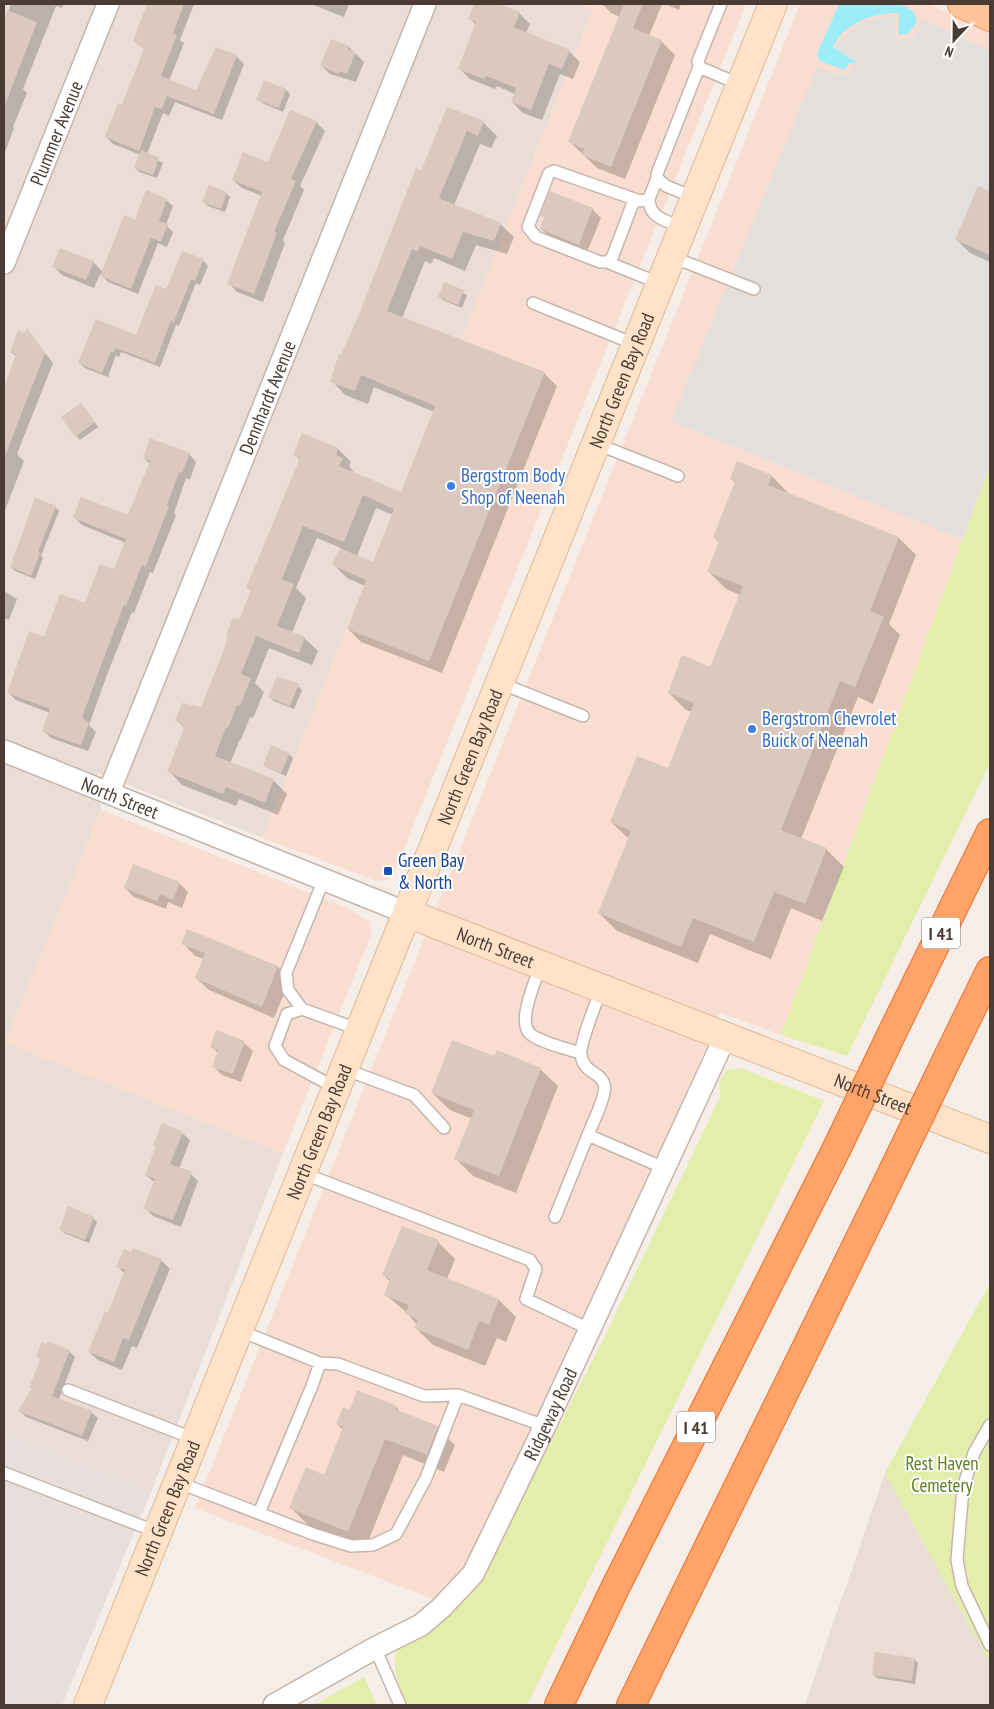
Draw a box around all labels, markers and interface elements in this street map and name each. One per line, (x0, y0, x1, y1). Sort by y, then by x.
north arrow (929, 15, 979, 65)
text: N (942, 42, 956, 62)
street label: Plummer Avenue (24, 77, 88, 189)
street label: North Green Bay Road (583, 309, 659, 452)
street label: Dennhardt Avenue (234, 337, 301, 458)
place label: Bergstrom Body Shop of Neenah (461, 463, 566, 509)
marker: Bergstrom Body Shop of Neenah (445, 480, 457, 492)
street label: North Green Bay Road (432, 686, 508, 828)
place label: Bergstrom Chevrolet Buick of Neenah (762, 706, 897, 752)
marker: Bergstrom Chevrolet Buick of Neenah (746, 723, 758, 735)
street label: North Street (78, 771, 163, 824)
place label: Green Bay & North (398, 848, 465, 894)
marker: Green Bay & North (382, 865, 394, 877)
road number: I 41 (922, 918, 960, 948)
street label: North Street (453, 921, 538, 973)
street label: North Green Bay Road (281, 1061, 357, 1203)
street label: North Street (831, 1068, 916, 1120)
street label: Ridgeway Road (518, 1364, 582, 1464)
road number: I 41 (677, 1411, 715, 1442)
street label: North Green Bay Road (129, 1437, 205, 1580)
park label: Rest Haven Cemetery (905, 1451, 979, 1497)

